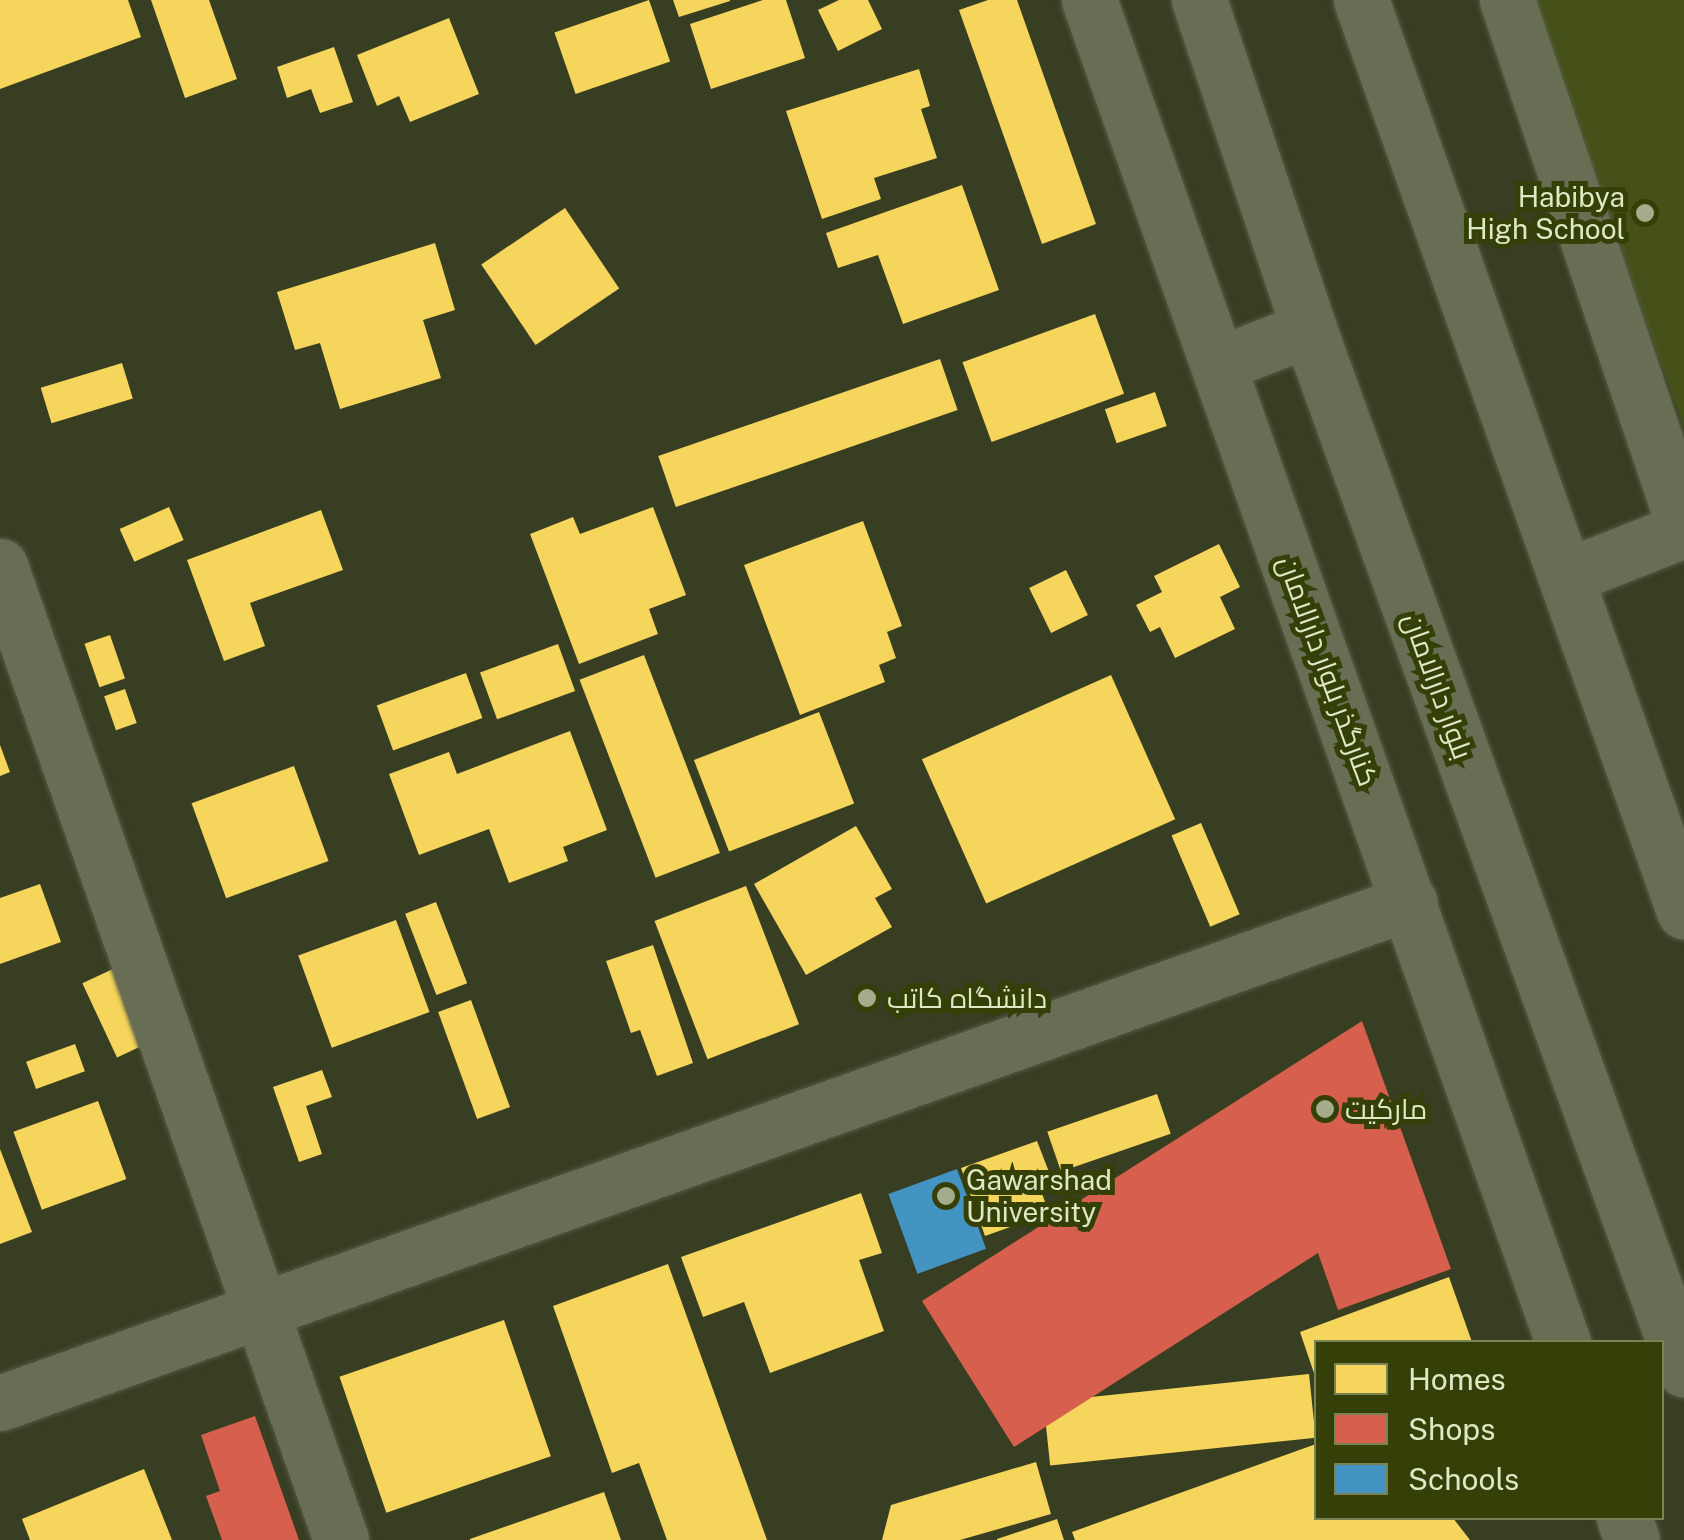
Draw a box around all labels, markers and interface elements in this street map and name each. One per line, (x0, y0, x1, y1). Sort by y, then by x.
place label: Habibya High School (1466, 180, 1625, 246)
marker: Habibya High School (1634, 202, 1656, 224)
street label: کنارگذر بلوار دارالامان (1271, 551, 1385, 791)
street label: بلوار دارالامان (1396, 608, 1480, 764)
place label: دانشگاه کاتب (887, 981, 1047, 1015)
marker: دانشگاه کاتب (856, 987, 878, 1009)
place label: مارکیت (1345, 1092, 1427, 1126)
marker: مارکیت (1314, 1098, 1336, 1120)
place label: Gawarshad University (966, 1163, 1112, 1229)
marker: Gawarshad University (935, 1185, 957, 1207)
legend (1314, 1340, 1664, 1520)
text: Homes (1408, 1361, 1506, 1397)
text: Shops (1408, 1411, 1495, 1447)
text: Schools (1408, 1461, 1519, 1497)

